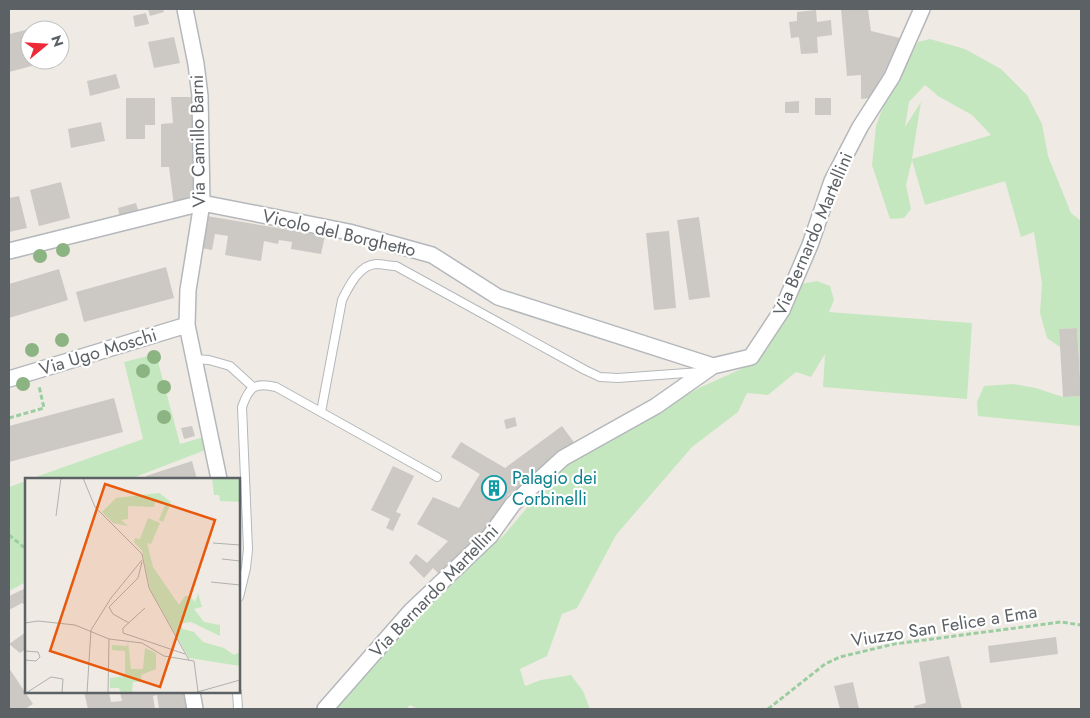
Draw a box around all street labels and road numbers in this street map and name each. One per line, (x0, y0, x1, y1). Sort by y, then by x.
street label: Via Camillo Barni (184, 74, 212, 208)
street label: Via Bernardo Martellini (767, 148, 859, 320)
street label: Vicolo del Borghetto (260, 203, 418, 263)
street label: Via Ugo Moschi (36, 322, 160, 382)
street label: Via Bernardo Martellini (364, 519, 504, 663)
street label: Viuzzo San Felice a Ema (849, 598, 1039, 654)

